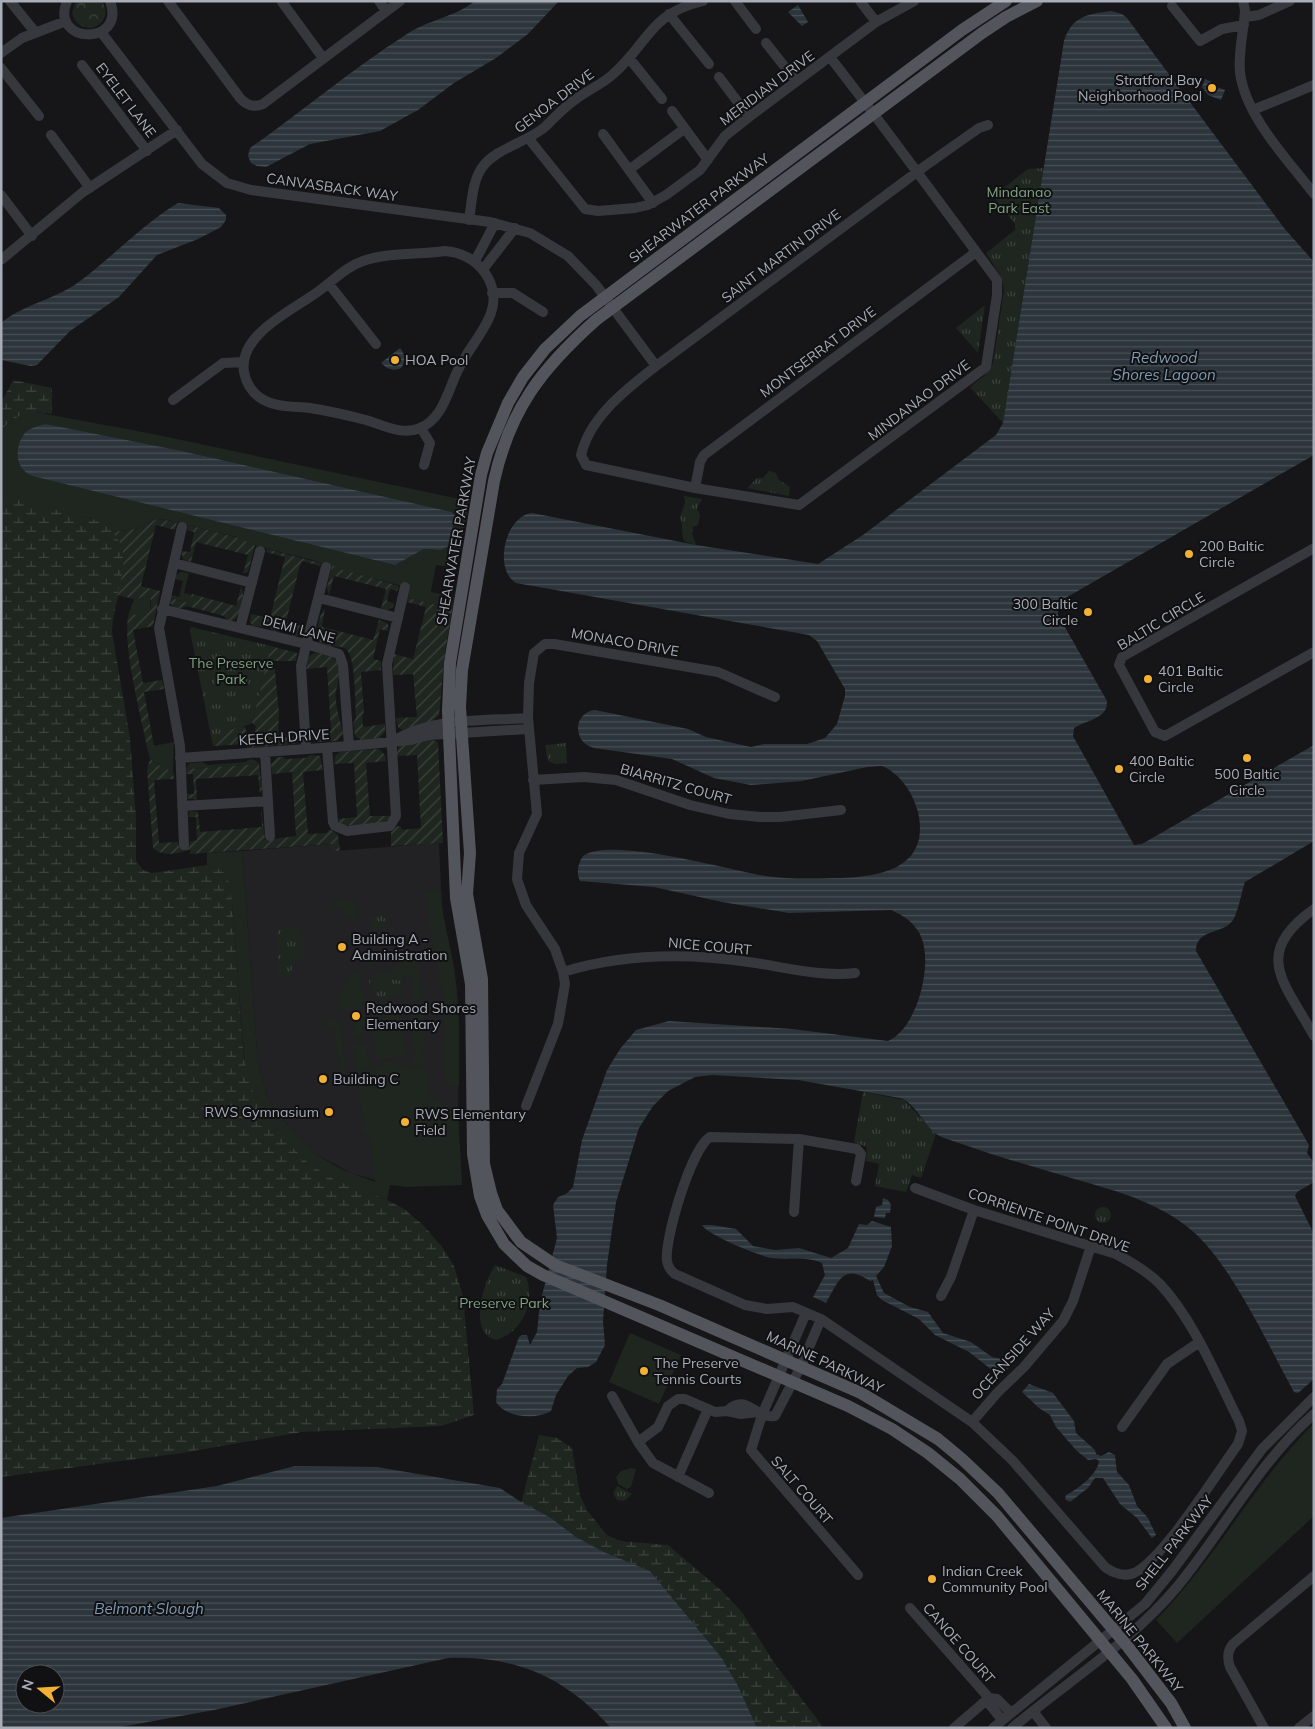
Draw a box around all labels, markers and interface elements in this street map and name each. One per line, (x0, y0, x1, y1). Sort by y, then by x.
street label: MERIDIAN DRIVE (716, 47, 818, 129)
street label: EYELET LANE (92, 59, 160, 141)
street label: GENOA DRIVE (511, 65, 597, 137)
place label: Stratford Bay Neighborhood Pool (1078, 71, 1203, 105)
marker: Stratford Bay Neighborhood Pool (1206, 82, 1218, 94)
street label: SHEARWATER PARKWAY (625, 149, 773, 267)
street label: CANVASBACK WAY (265, 169, 399, 205)
park label: Mindanao Park East (987, 183, 1051, 217)
street label: SAINT MARTIN DRIVE (718, 205, 844, 307)
street label: MONTSERRAT DRIVE (756, 302, 880, 402)
water label: Redwood Shores Lagoon (1112, 348, 1216, 384)
place label: HOA Pool (405, 351, 468, 369)
marker: HOA Pool (389, 354, 401, 366)
street label: MINDANAO DRIVE (864, 356, 974, 444)
street label: SHEARWATER PARKWAY (432, 455, 480, 627)
place label: 200 Baltic Circle (1199, 537, 1264, 571)
marker: 200 Baltic Circle (1183, 548, 1195, 560)
street label: BALTIC CIRCLE (1114, 588, 1208, 654)
place label: 300 Baltic Circle (1013, 595, 1078, 629)
marker: 300 Baltic Circle (1082, 606, 1094, 618)
street label: DEMI LANE (261, 611, 337, 647)
street label: MONACO DRIVE (570, 624, 680, 660)
park label: The Preserve Park (189, 654, 273, 688)
place label: 401 Baltic Circle (1158, 662, 1223, 696)
marker: 401 Baltic Circle (1142, 673, 1154, 685)
street label: KEECH DRIVE (238, 725, 330, 749)
place label: 400 Baltic Circle (1129, 752, 1194, 786)
marker: 500 Baltic Circle (1241, 752, 1253, 764)
street label: BIARRITZ COURT (618, 759, 734, 809)
marker: 400 Baltic Circle (1113, 763, 1125, 775)
place label: 500 Baltic Circle (1214, 765, 1280, 799)
place label: Building A - Administration (352, 930, 447, 964)
street label: NICE COURT (668, 933, 753, 959)
marker: Building A - Administration (336, 941, 348, 953)
place label: Redwood Shores Elementary (366, 999, 476, 1033)
marker: Redwood Shores Elementary (350, 1010, 362, 1022)
place label: Building C (333, 1070, 399, 1088)
marker: Building C (317, 1073, 329, 1085)
place label: RWS Gymnasium (204, 1103, 319, 1121)
place label: RWS Elementary Field (415, 1105, 526, 1139)
marker: RWS Gymnasium (323, 1106, 335, 1118)
marker: RWS Elementary Field (399, 1116, 411, 1128)
street label: CORRIENTE POINT DRIVE (966, 1184, 1132, 1256)
park label: Preserve Park (459, 1294, 550, 1312)
street label: OCEANSIDE WAY (967, 1304, 1059, 1403)
street label: MARINE PARKWAY (763, 1327, 887, 1397)
place label: The Preserve Tennis Courts (654, 1354, 742, 1388)
marker: The Preserve Tennis Courts (638, 1365, 650, 1377)
street label: SALT COURT (767, 1452, 837, 1528)
street label: SHELL PARKWAY (1131, 1491, 1217, 1594)
place label: Indian Creek Community Pool (942, 1562, 1047, 1596)
marker: Indian Creek Community Pool (926, 1573, 938, 1585)
street label: MARINE PARKWAY (1093, 1586, 1187, 1697)
water label: Belmont Slough (94, 1599, 204, 1618)
street label: CANOE COURT (919, 1599, 999, 1687)
north arrow (15, 1664, 65, 1714)
text: N (17, 1677, 38, 1693)

